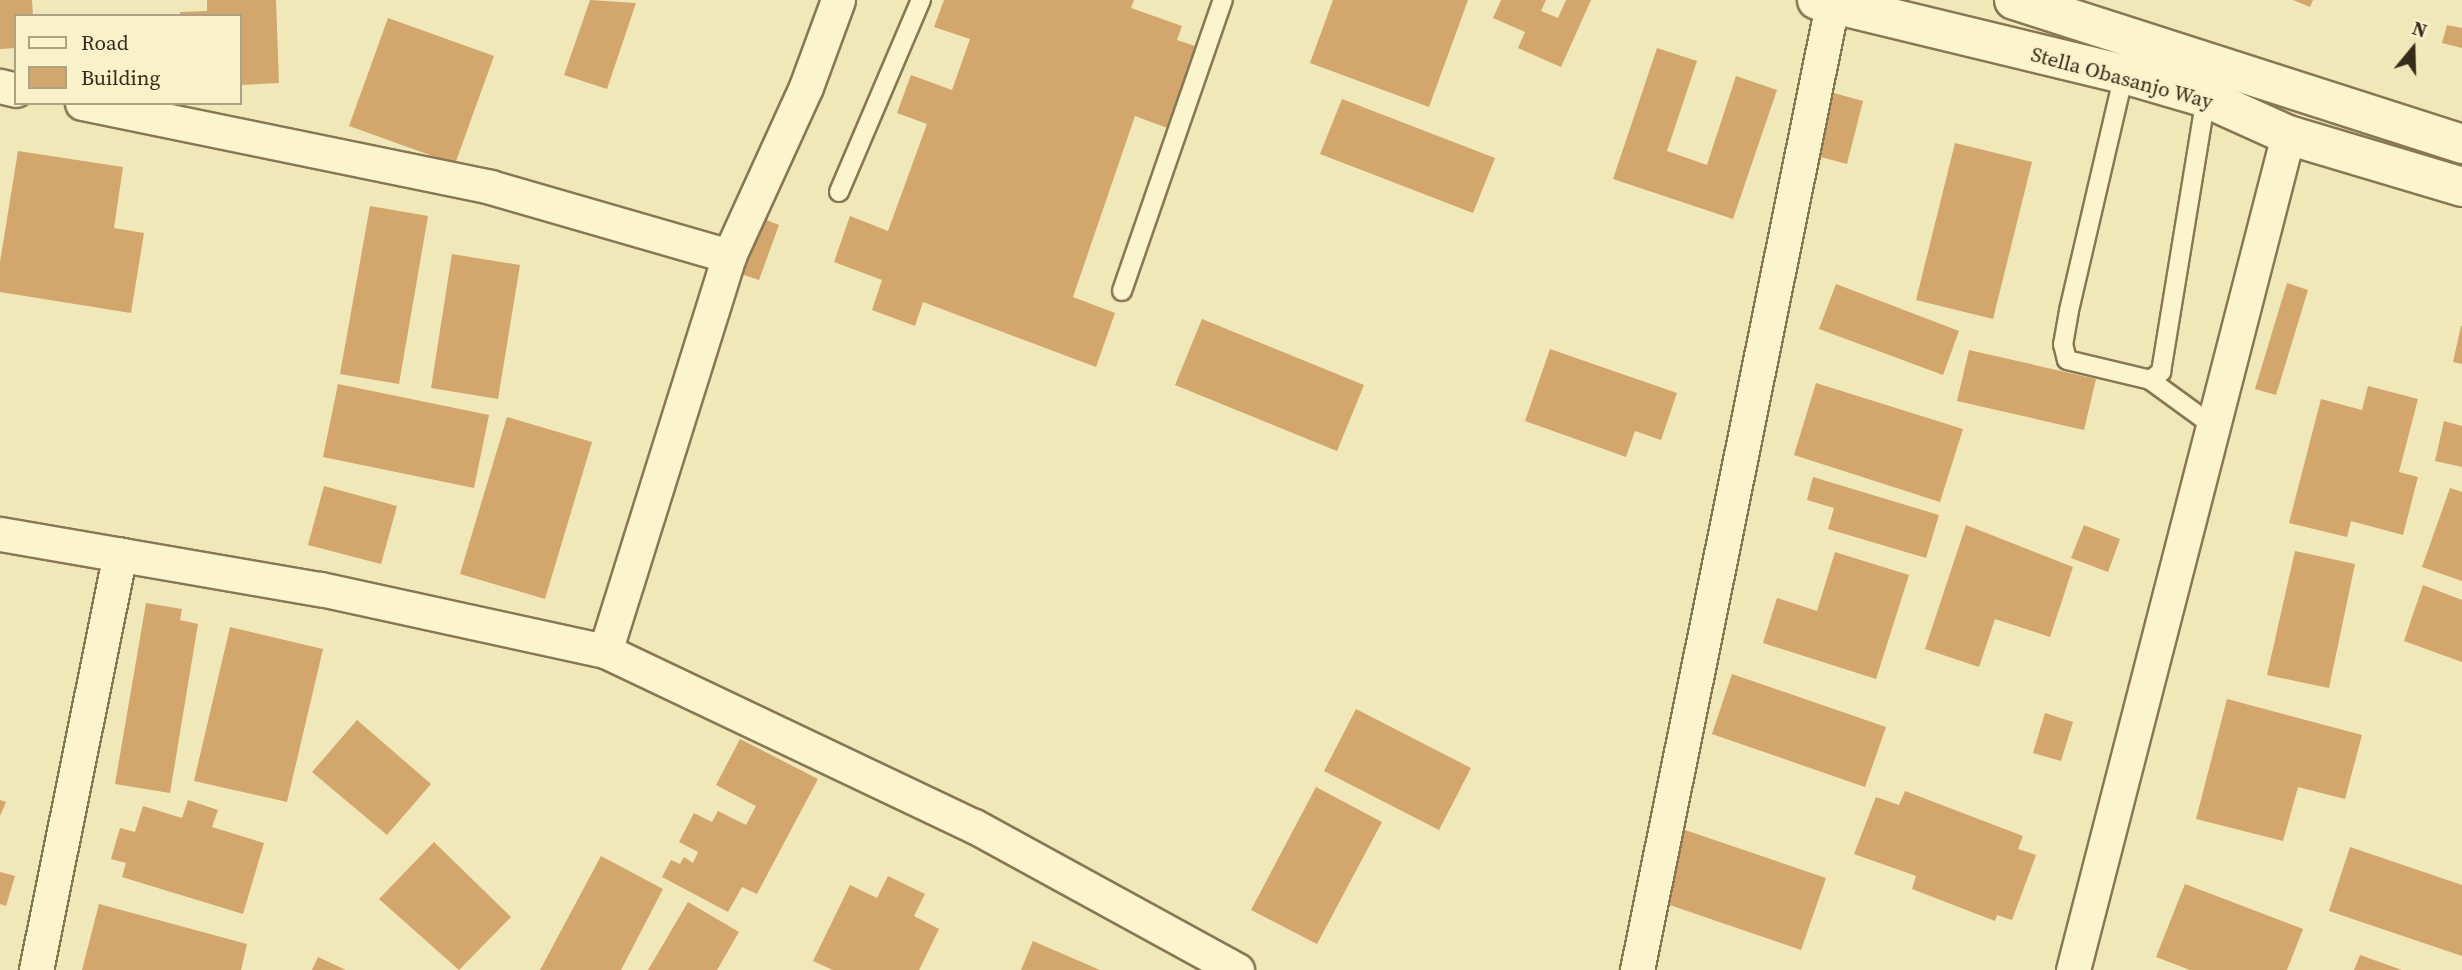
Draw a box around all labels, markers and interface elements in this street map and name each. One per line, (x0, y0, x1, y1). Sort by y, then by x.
legend (14, 14, 242, 105)
north arrow (2378, 14, 2448, 84)
text: N (2409, 15, 2431, 44)
text: Road (81, 28, 129, 57)
street label: Stella Obasanjo Way (2028, 41, 2216, 115)
text: Building (81, 63, 160, 92)

